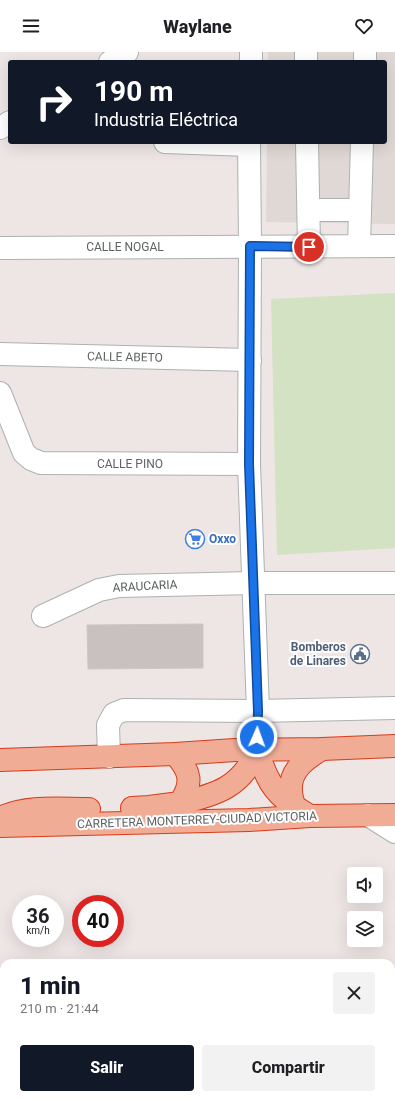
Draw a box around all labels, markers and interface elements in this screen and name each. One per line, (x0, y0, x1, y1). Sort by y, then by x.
icon: menu (20, 15, 42, 37)
icon: heart (353, 15, 375, 37)
text: Waylane (163, 16, 232, 37)
text: 190 m (94, 75, 173, 108)
icon: right (28, 76, 80, 128)
text: Industria Eléctrica (94, 109, 238, 130)
pin (292, 230, 326, 264)
icon: arrive (298, 236, 320, 258)
street label: CALLE NOGAL (86, 240, 164, 254)
street label: CALLE ABETO (87, 349, 163, 365)
street label: CALLE PINO (97, 457, 163, 471)
supermarket icon: Oxxo (184, 528, 206, 550)
place label: Oxxo (209, 532, 236, 546)
street label: ARAUCARIA (112, 577, 178, 595)
place label: Bomberos de Linares (290, 640, 346, 668)
public building icon: Bomberos de Linares (349, 643, 371, 665)
position arrow (236, 716, 278, 758)
street label: CARRETERA MONTERREY-CIUDAD VICTORIA (77, 809, 317, 831)
map controls (347, 867, 383, 947)
button: sound (347, 867, 383, 903)
speed limit sign: 40 (72, 895, 124, 947)
text: 36 (27, 904, 49, 928)
button: layers (347, 911, 383, 947)
text: km/h (26, 925, 50, 936)
text: 1 min (20, 972, 81, 1000)
button: close (333, 972, 375, 1014)
text: 210 m · 21:44 (20, 1001, 99, 1016)
button: Salir (20, 1045, 194, 1091)
button: Compartir (202, 1045, 375, 1091)

